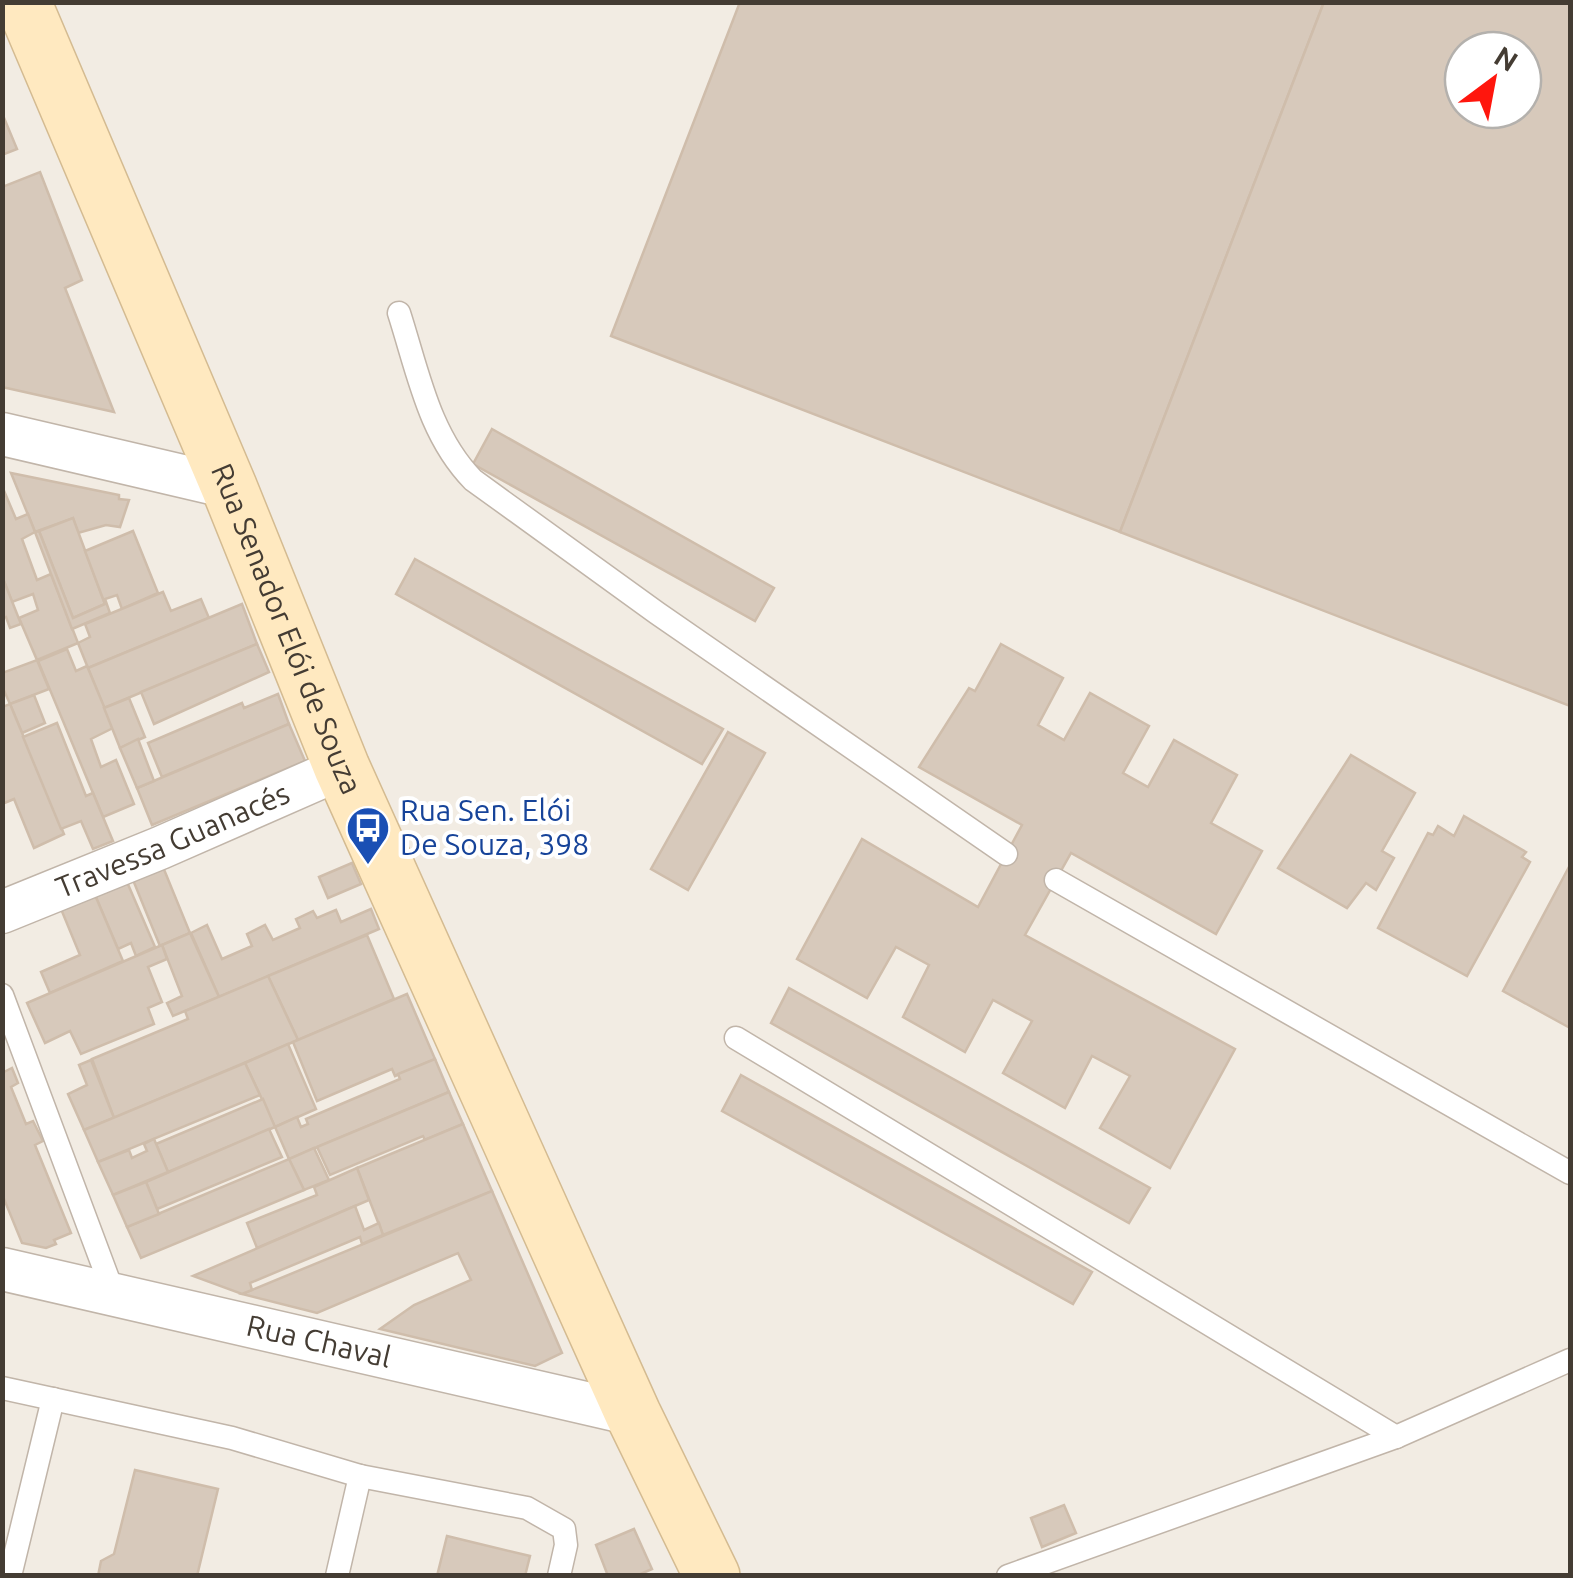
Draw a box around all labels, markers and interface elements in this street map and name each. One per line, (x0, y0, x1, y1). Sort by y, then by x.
north arrow (1443, 30, 1543, 130)
text: N (1489, 40, 1524, 77)
street label: Rua Senador Elói de Souza (205, 458, 369, 799)
street label: Travessa Guanacés (51, 775, 294, 904)
place label: Rua Sen. Elói De Souza, 398 (400, 793, 589, 861)
bus stop icon: Rua Sen. Elói De Souza, 398 (345, 805, 391, 866)
street label: Rua Chaval (244, 1308, 395, 1374)

